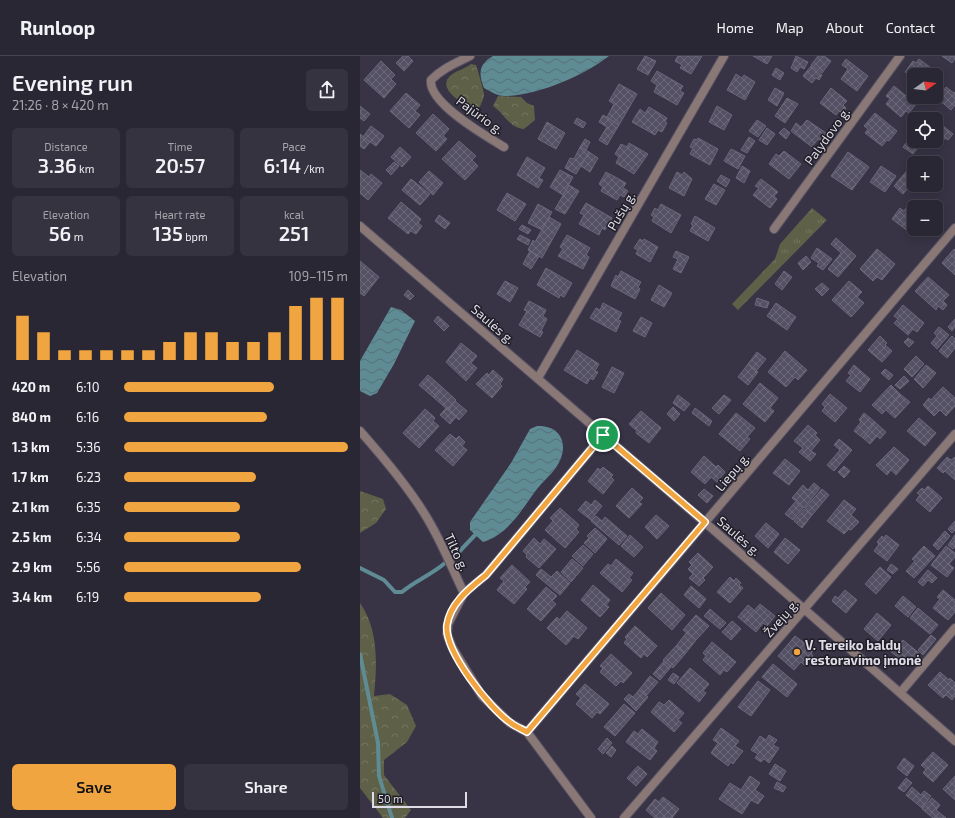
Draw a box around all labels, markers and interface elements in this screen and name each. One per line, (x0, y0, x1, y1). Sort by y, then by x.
text: Runloop (20, 16, 95, 39)
text: Home (717, 19, 754, 36)
text: Map (776, 19, 804, 36)
text: About (826, 19, 864, 36)
text: Contact (886, 19, 935, 36)
north arrow (907, 68, 943, 104)
map controls (907, 68, 943, 236)
text: Evening run (12, 69, 133, 95)
button: share (306, 69, 348, 111)
street label: Pajūrio g. (453, 93, 507, 137)
text: 21:26 · 8 × 420 m (12, 97, 109, 113)
street label: Palydovo g. (801, 104, 853, 168)
button: locate (907, 112, 943, 148)
text: Distance (44, 140, 88, 153)
text: Time (168, 140, 192, 153)
text: Pace (282, 140, 306, 153)
text: 3.36 (38, 153, 77, 177)
text: 20:57 (155, 153, 205, 177)
text: 6:14 (264, 153, 301, 177)
button: + (907, 156, 943, 192)
text: km (77, 162, 94, 175)
text: /km (301, 162, 324, 175)
street label: Pušų g. (604, 189, 638, 233)
button: − (907, 200, 943, 236)
text: Elevation (43, 208, 89, 221)
text: Heart rate (155, 208, 205, 221)
text: kcal (284, 208, 304, 221)
text: 56 (49, 221, 71, 245)
text: 135 (152, 221, 183, 245)
text: 251 (279, 221, 309, 245)
text: m (71, 230, 83, 243)
text: bpm (183, 230, 208, 243)
text: Elevation (12, 268, 67, 284)
text: 109–115 m (289, 268, 348, 284)
street label: Saulės g. (468, 301, 518, 347)
text: 420 m (12, 379, 50, 395)
text: 6:10 (76, 379, 100, 395)
text: 840 m (12, 409, 51, 425)
text: 6:16 (76, 409, 99, 425)
pin (586, 418, 620, 452)
icon: arrive (592, 424, 614, 446)
text: 1.3 km (12, 439, 50, 455)
text: 5:36 (76, 439, 101, 455)
street label: Liepų g. (711, 450, 753, 494)
text: 1.7 km (12, 469, 49, 485)
text: 6:23 (76, 469, 101, 485)
text: 2.1 km (12, 499, 49, 515)
text: 6:35 (76, 499, 101, 515)
street label: Saulės g. (714, 513, 764, 559)
text: 2.5 km (12, 529, 51, 545)
text: 6:34 (76, 529, 102, 545)
street label: Tilto g. (441, 530, 473, 574)
text: 2.9 km (12, 559, 52, 575)
text: 5:56 (76, 559, 100, 575)
text: 3.4 km (12, 589, 52, 605)
text: 6:19 (76, 589, 99, 605)
street label: Žvejų g. (760, 596, 802, 640)
place label: V. Tereiko baldų restoravimo įmonė (805, 637, 921, 668)
marker: V. Tereiko baldų restoravimo įmonė (792, 647, 802, 657)
button: Save (12, 764, 176, 810)
button: Share (184, 764, 348, 810)
scale bar (372, 790, 467, 809)
text: 50 m (378, 792, 403, 805)

